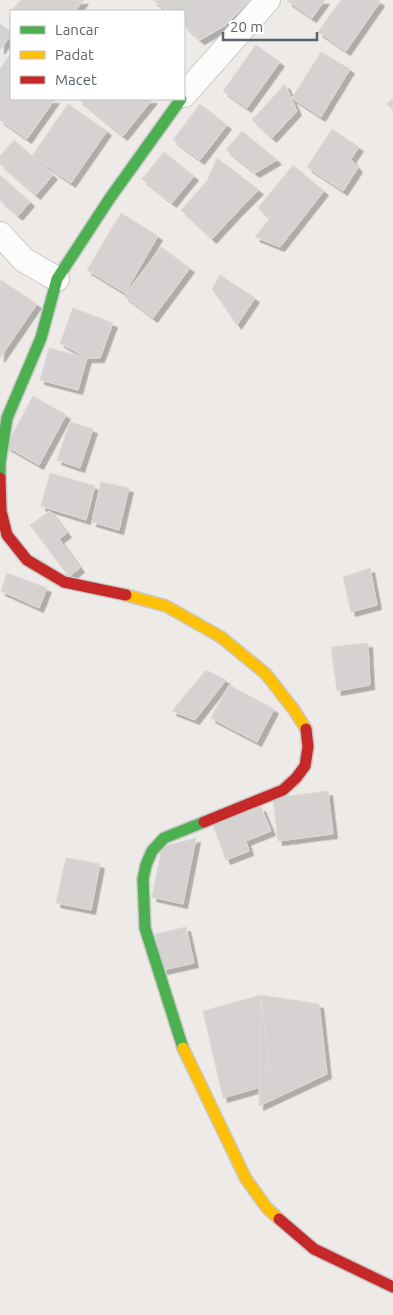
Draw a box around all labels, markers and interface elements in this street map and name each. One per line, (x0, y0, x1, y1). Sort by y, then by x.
legend (10, 10, 185, 100)
scale bar (223, 10, 317, 42)
text: 20 m (230, 18, 263, 35)
text: Lancar (55, 21, 100, 38)
text: Padat (55, 46, 94, 63)
text: Macet (55, 71, 97, 88)

